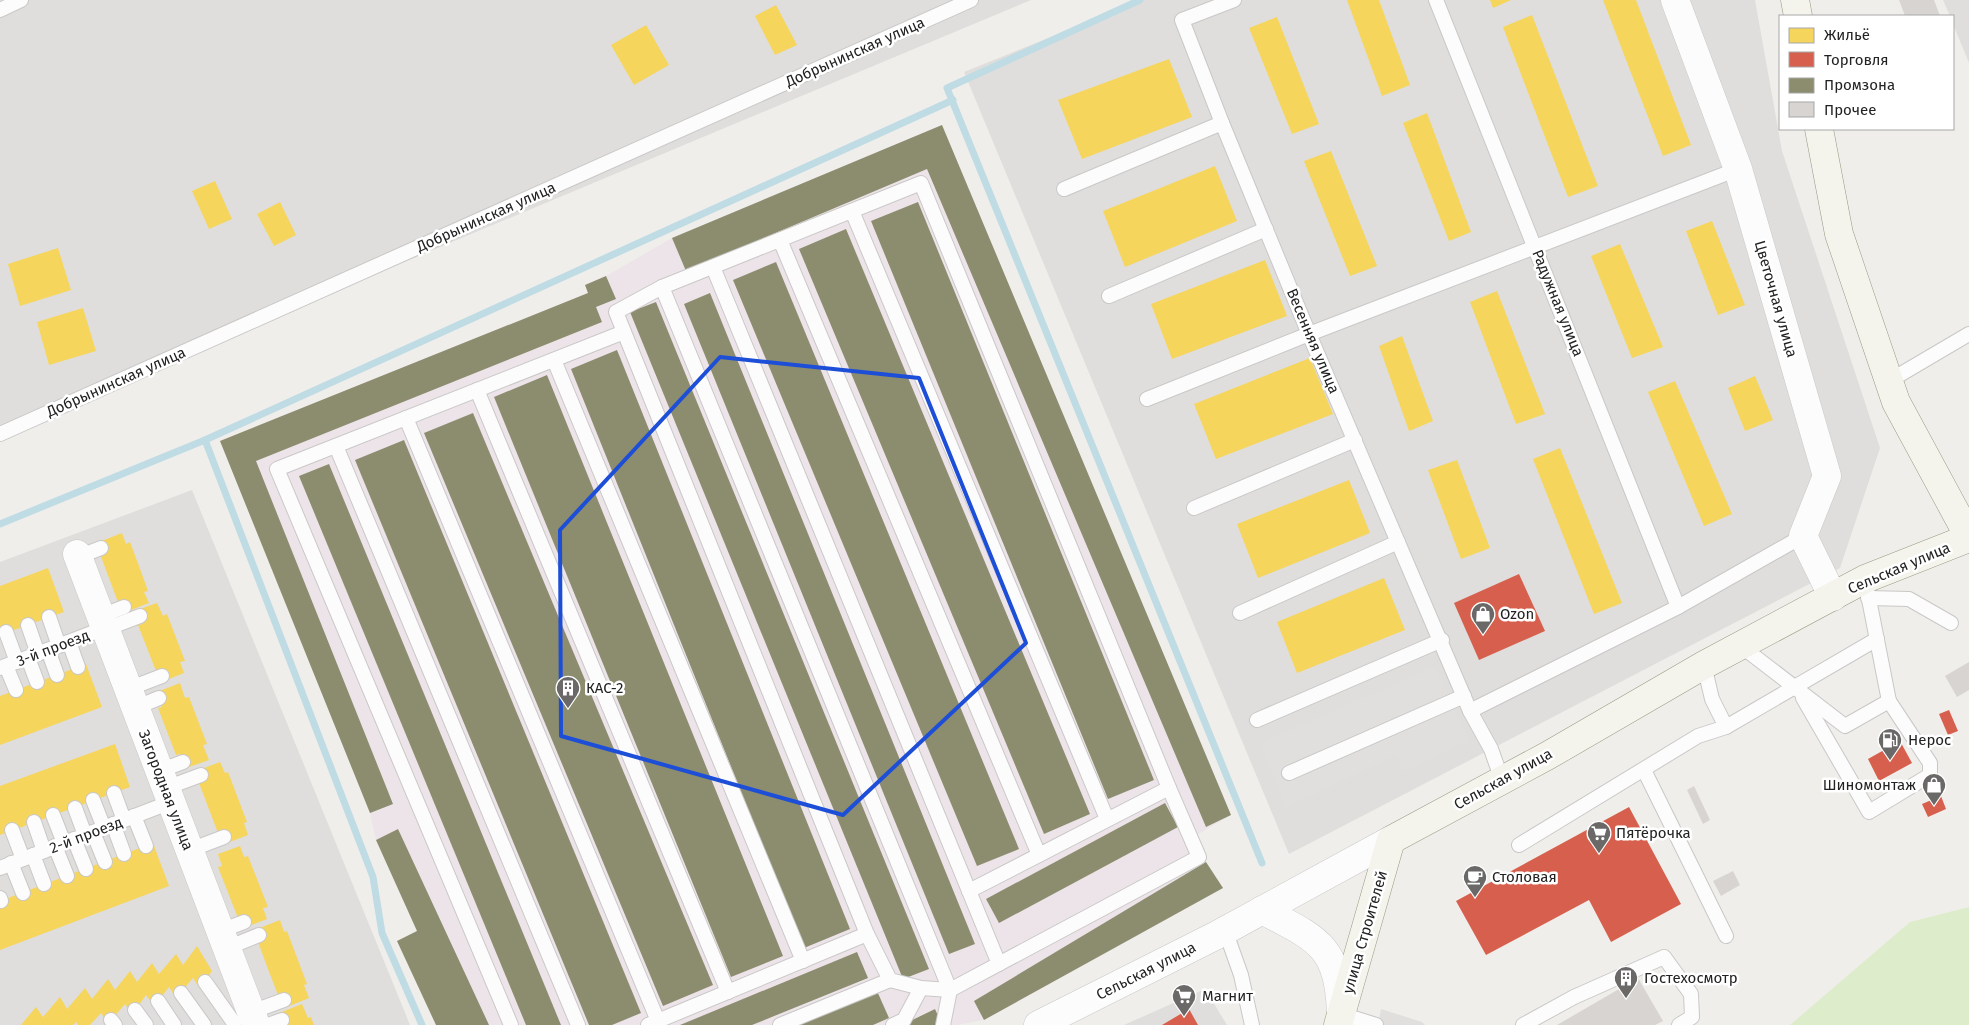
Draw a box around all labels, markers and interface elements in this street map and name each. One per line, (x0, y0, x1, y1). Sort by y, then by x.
street label: Добрынинская улица (782, 13, 927, 91)
legend (1779, 15, 1954, 130)
text: Жильё (1824, 26, 1870, 44)
text: Торговля (1824, 51, 1889, 69)
text: Промзона (1824, 76, 1895, 94)
text: Прочее (1824, 101, 1876, 119)
street label: Добрынинская улица (413, 178, 558, 256)
street label: Цветочная улица (1751, 239, 1801, 359)
street label: Радужная улица (1528, 247, 1588, 359)
street label: Весенняя улица (1283, 286, 1343, 396)
street label: Добрынинская улица (43, 343, 188, 421)
street label: Сельская улица (1845, 538, 1953, 598)
shop icon: Ozon (1470, 601, 1496, 635)
place label: Ozon (1500, 605, 1534, 623)
street label: 3-й проезд (14, 626, 92, 670)
building icon: КАС-2 (555, 675, 581, 709)
place label: КАС-2 (586, 679, 623, 697)
street label: Загородная улица (135, 727, 197, 853)
fuel station icon: Нерос (1877, 727, 1903, 761)
place label: Нерос (1908, 731, 1951, 749)
street label: Сельская улица (1451, 745, 1555, 813)
shop icon: Шиномонтаж (1921, 772, 1947, 806)
place label: Шиномонтаж (1823, 776, 1916, 794)
street label: 2-й проезд (47, 813, 125, 857)
supermarket icon: Пятёрочка (1586, 820, 1612, 854)
place label: Пятёрочка (1616, 824, 1691, 842)
cafe icon: Столовая (1462, 864, 1488, 898)
street label: улица Строителей (1339, 868, 1391, 996)
place label: Столовая (1492, 868, 1557, 886)
street label: Сельская улица (1093, 938, 1199, 1004)
building icon: Гостехосмотр (1613, 965, 1639, 999)
place label: Гостехосмотр (1644, 969, 1738, 987)
supermarket icon: Магнит (1171, 983, 1197, 1017)
place label: Магнит (1202, 987, 1253, 1005)

